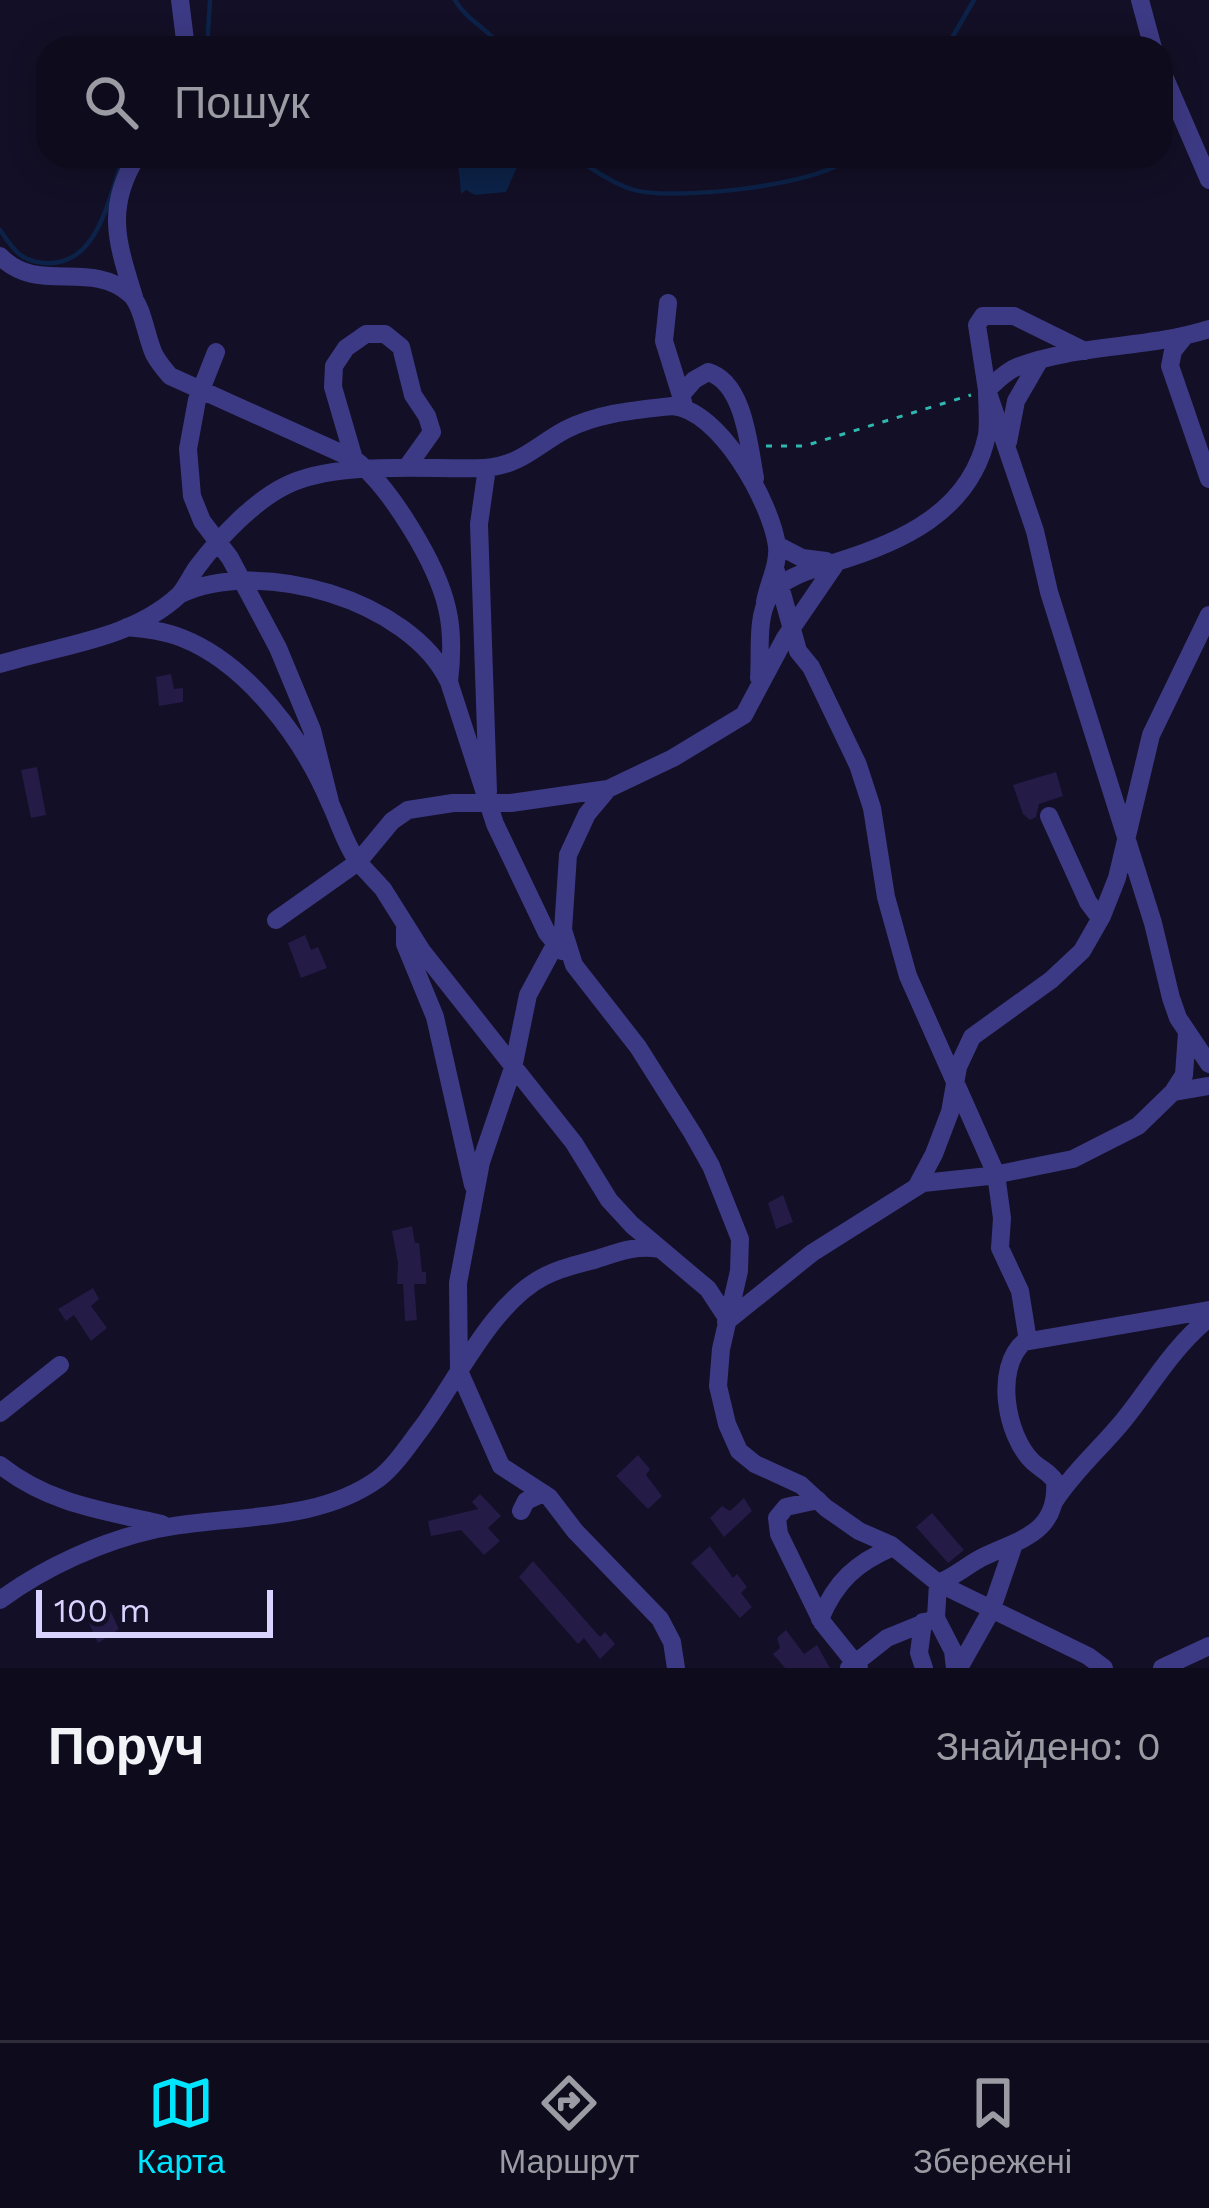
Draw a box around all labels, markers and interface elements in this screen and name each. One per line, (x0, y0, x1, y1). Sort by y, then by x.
search box (36, 36, 1173, 168)
icon: search (78, 69, 144, 135)
text: Пошук (174, 76, 310, 129)
scale bar (36, 1584, 273, 1637)
text: 100 m (54, 1591, 151, 1630)
text: Поруч (48, 1717, 204, 1776)
text: Знайдено: 0 (936, 1724, 1161, 1769)
tab: Карта (137, 2070, 225, 2181)
tab: Маршрут (499, 2070, 639, 2181)
tab: Збережені (913, 2070, 1072, 2181)

